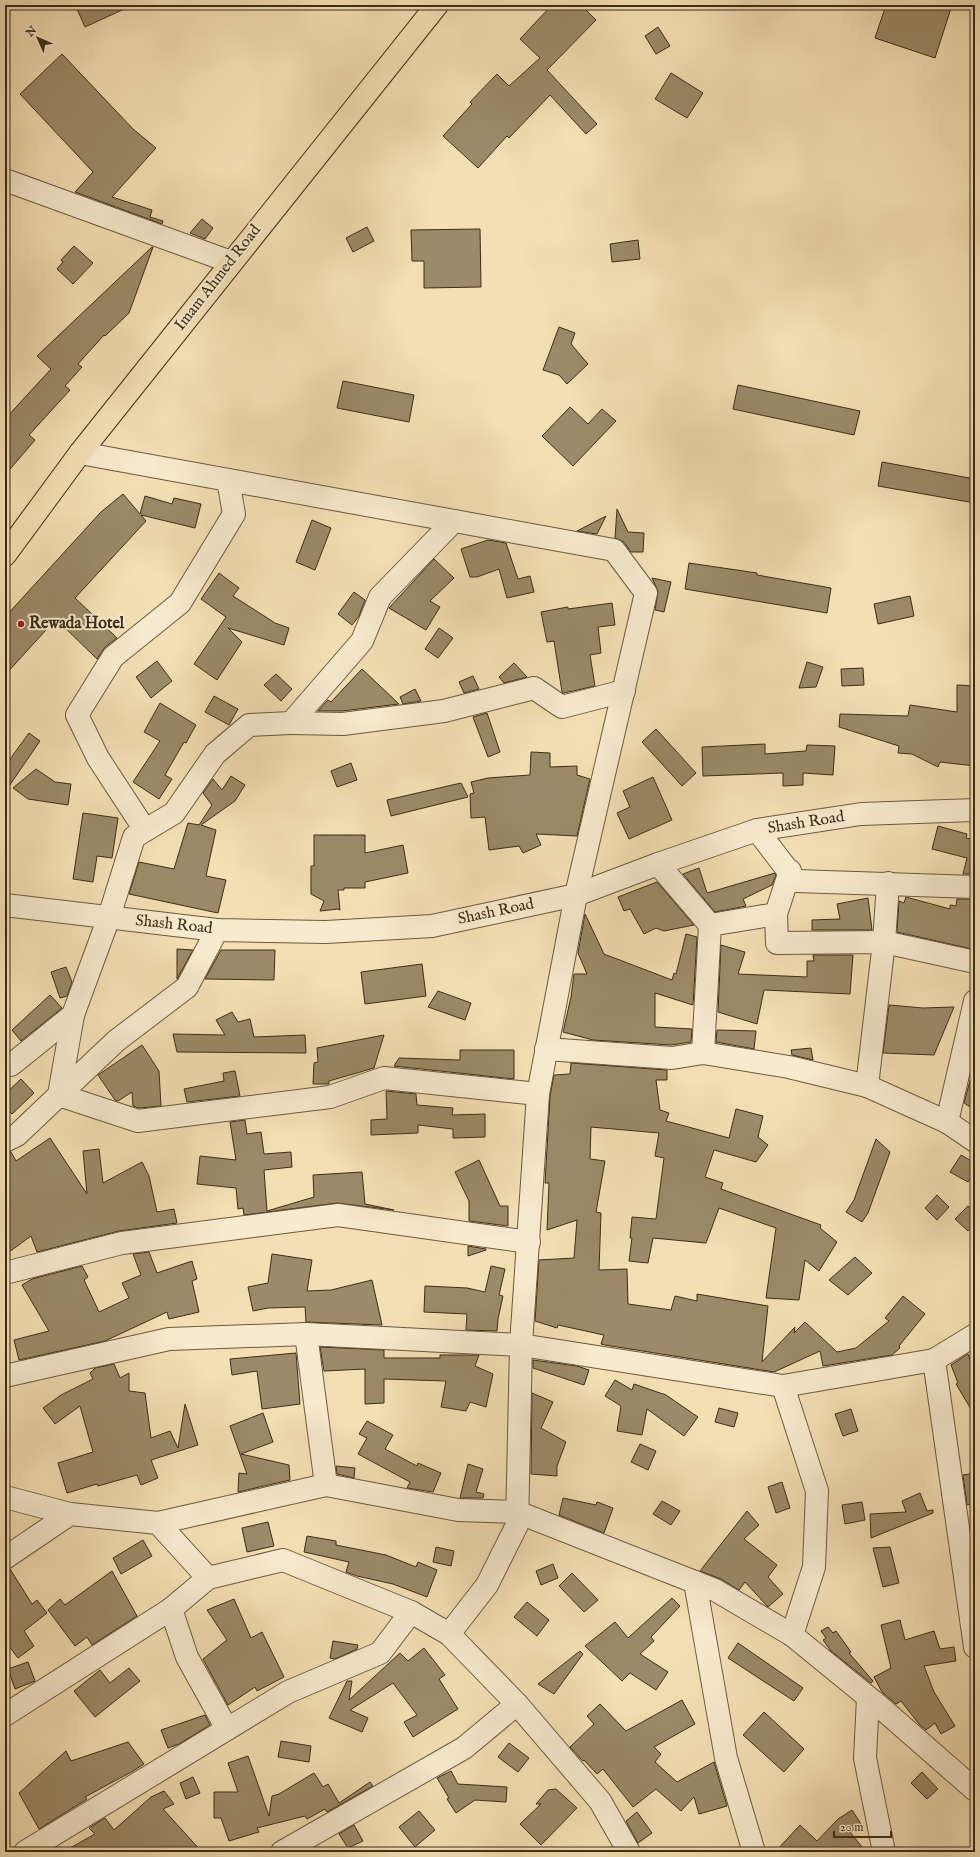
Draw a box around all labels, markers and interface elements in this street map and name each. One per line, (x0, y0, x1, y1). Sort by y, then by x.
north arrow (18, 18, 58, 58)
text: N (23, 23, 40, 41)
street label: Imam Ahmed Road (170, 221, 266, 335)
place label: Rewada Hotel (29, 614, 125, 634)
marker: Rewada Hotel (16, 619, 26, 629)
street label: Shash Road (766, 807, 846, 839)
street label: Shash Road (456, 894, 536, 930)
street label: Shash Road (134, 911, 214, 939)
scale bar (834, 1813, 891, 1839)
text: 20 m (840, 1820, 863, 1835)

